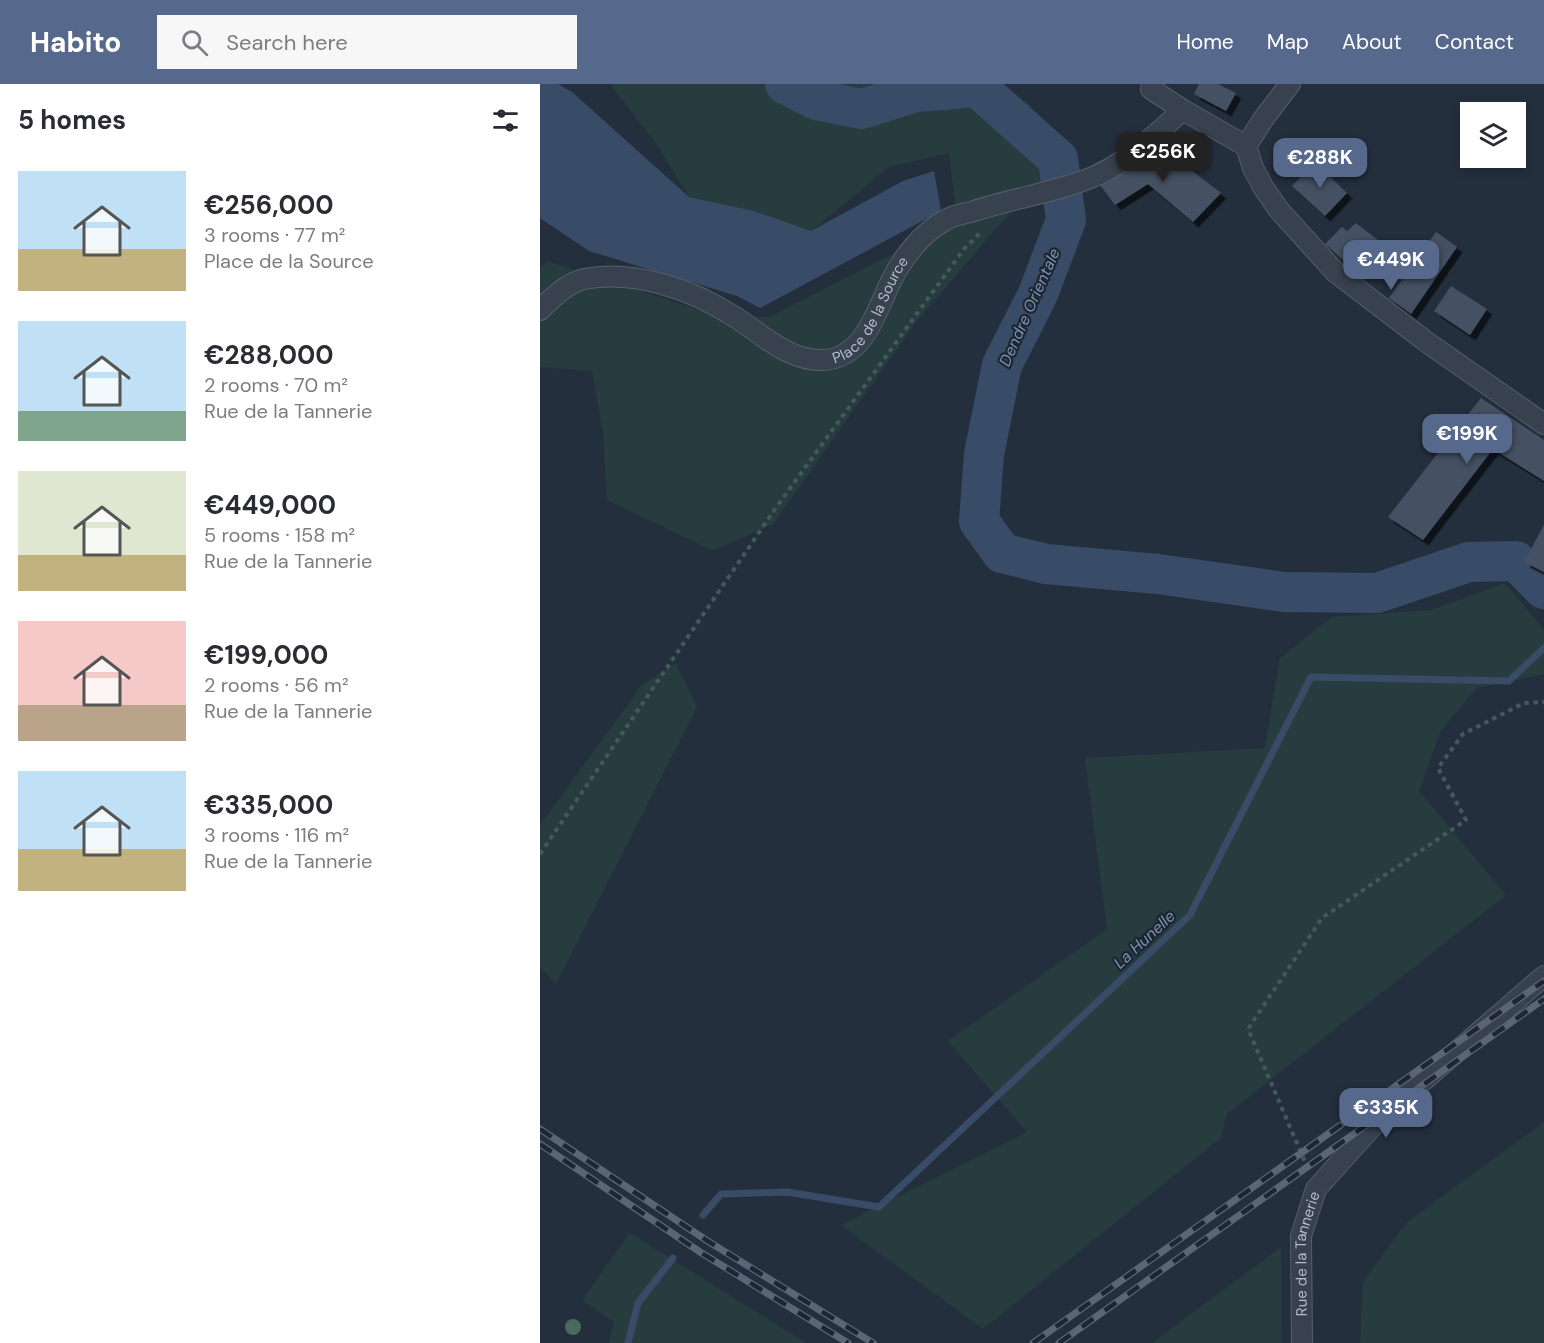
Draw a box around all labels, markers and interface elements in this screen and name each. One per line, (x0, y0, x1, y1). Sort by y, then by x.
search box (157, 15, 577, 69)
text: Habito (30, 24, 121, 61)
icon: search (178, 26, 211, 59)
text: Search here (226, 28, 348, 57)
text: Home (1176, 28, 1234, 56)
text: Map (1267, 28, 1309, 56)
text: About (1342, 28, 1402, 56)
text: Contact (1435, 28, 1514, 56)
map controls (1460, 102, 1526, 168)
button: layers (1460, 102, 1526, 168)
text: 5 homes (18, 103, 126, 137)
icon: filters (489, 104, 522, 137)
pin: €256K (1121, 132, 1205, 183)
text: €256K (1130, 138, 1196, 164)
pin: €288K (1278, 138, 1362, 189)
text: €288K (1287, 144, 1353, 170)
text: €256,000 (204, 188, 334, 222)
icon: home (66, 195, 138, 267)
text: 3 rooms · 77 m² (204, 222, 345, 248)
pin: €449K (1349, 240, 1433, 291)
water label: Dendre Orientale (994, 245, 1065, 369)
text: €449K (1357, 246, 1425, 272)
text: Place de la Source (204, 248, 374, 274)
street label: Place de la Source (830, 252, 913, 368)
text: €288,000 (204, 338, 334, 372)
icon: home (66, 345, 138, 417)
text: 2 rooms · 70 m² (204, 372, 348, 398)
text: Rue de la Tannerie (204, 398, 372, 424)
pin: €199K (1425, 414, 1509, 465)
text: €199K (1436, 420, 1498, 446)
text: €449,000 (204, 488, 336, 522)
icon: home (66, 495, 138, 567)
text: 5 rooms · 158 m² (204, 522, 355, 548)
text: Rue de la Tannerie (204, 548, 372, 574)
text: €199,000 (204, 638, 328, 672)
icon: home (66, 645, 138, 717)
text: 2 rooms · 56 m² (204, 672, 349, 698)
text: Rue de la Tannerie (204, 698, 372, 724)
text: €335,000 (204, 788, 333, 822)
icon: home (66, 795, 138, 867)
text: 3 rooms · 116 m² (204, 822, 349, 848)
text: Rue de la Tannerie (204, 848, 372, 874)
water label: La Hunelle (1109, 906, 1179, 973)
pin: €335K (1344, 1088, 1428, 1139)
text: €335K (1353, 1094, 1419, 1120)
street label: Rue de la Tannerie (1291, 1189, 1325, 1316)

